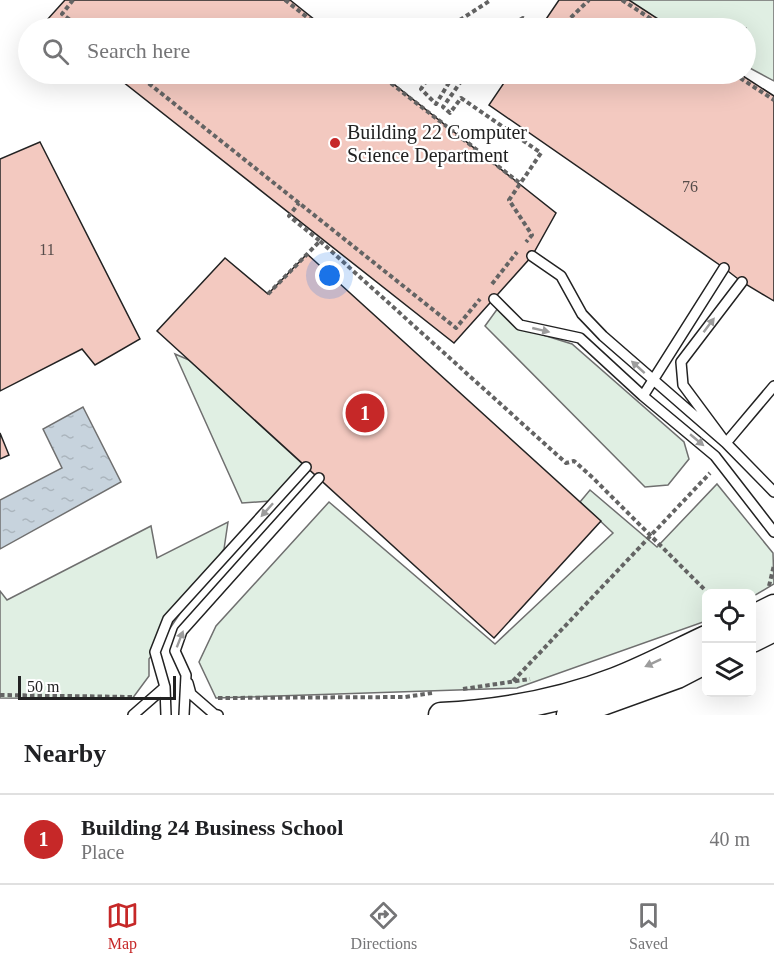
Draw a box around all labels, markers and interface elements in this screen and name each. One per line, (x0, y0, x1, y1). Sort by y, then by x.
search box (18, 18, 756, 84)
icon: search (39, 35, 72, 68)
text: Search here (87, 38, 190, 63)
place label: Building 22 Computer Science Department (347, 121, 527, 167)
marker: Building 22 Computer Science Department (328, 136, 342, 150)
house number: 76 (682, 178, 698, 195)
house number: 11 (39, 241, 55, 258)
your location (315, 261, 344, 290)
one-way arrow (702, 317, 715, 333)
one-way arrow (532, 325, 551, 335)
one-way arrow (631, 361, 646, 374)
pin: 1 (346, 390, 385, 436)
one-way arrow (689, 434, 705, 447)
one-way arrow (261, 502, 274, 517)
map controls (702, 589, 756, 697)
button: locate (702, 589, 756, 643)
one-way arrow (175, 629, 185, 647)
button: layers (702, 643, 756, 697)
one-way arrow (645, 658, 662, 667)
scale bar (18, 673, 176, 700)
text: 50 m (27, 678, 59, 695)
text: Nearby (24, 739, 106, 768)
text: Building 24 Business School (81, 815, 343, 840)
text: 1 (39, 828, 49, 850)
text: 40 m (709, 828, 750, 850)
text: Place (81, 841, 124, 863)
tab: Map (106, 899, 139, 953)
tab: Directions (351, 899, 417, 953)
tab: Saved (629, 899, 668, 953)

